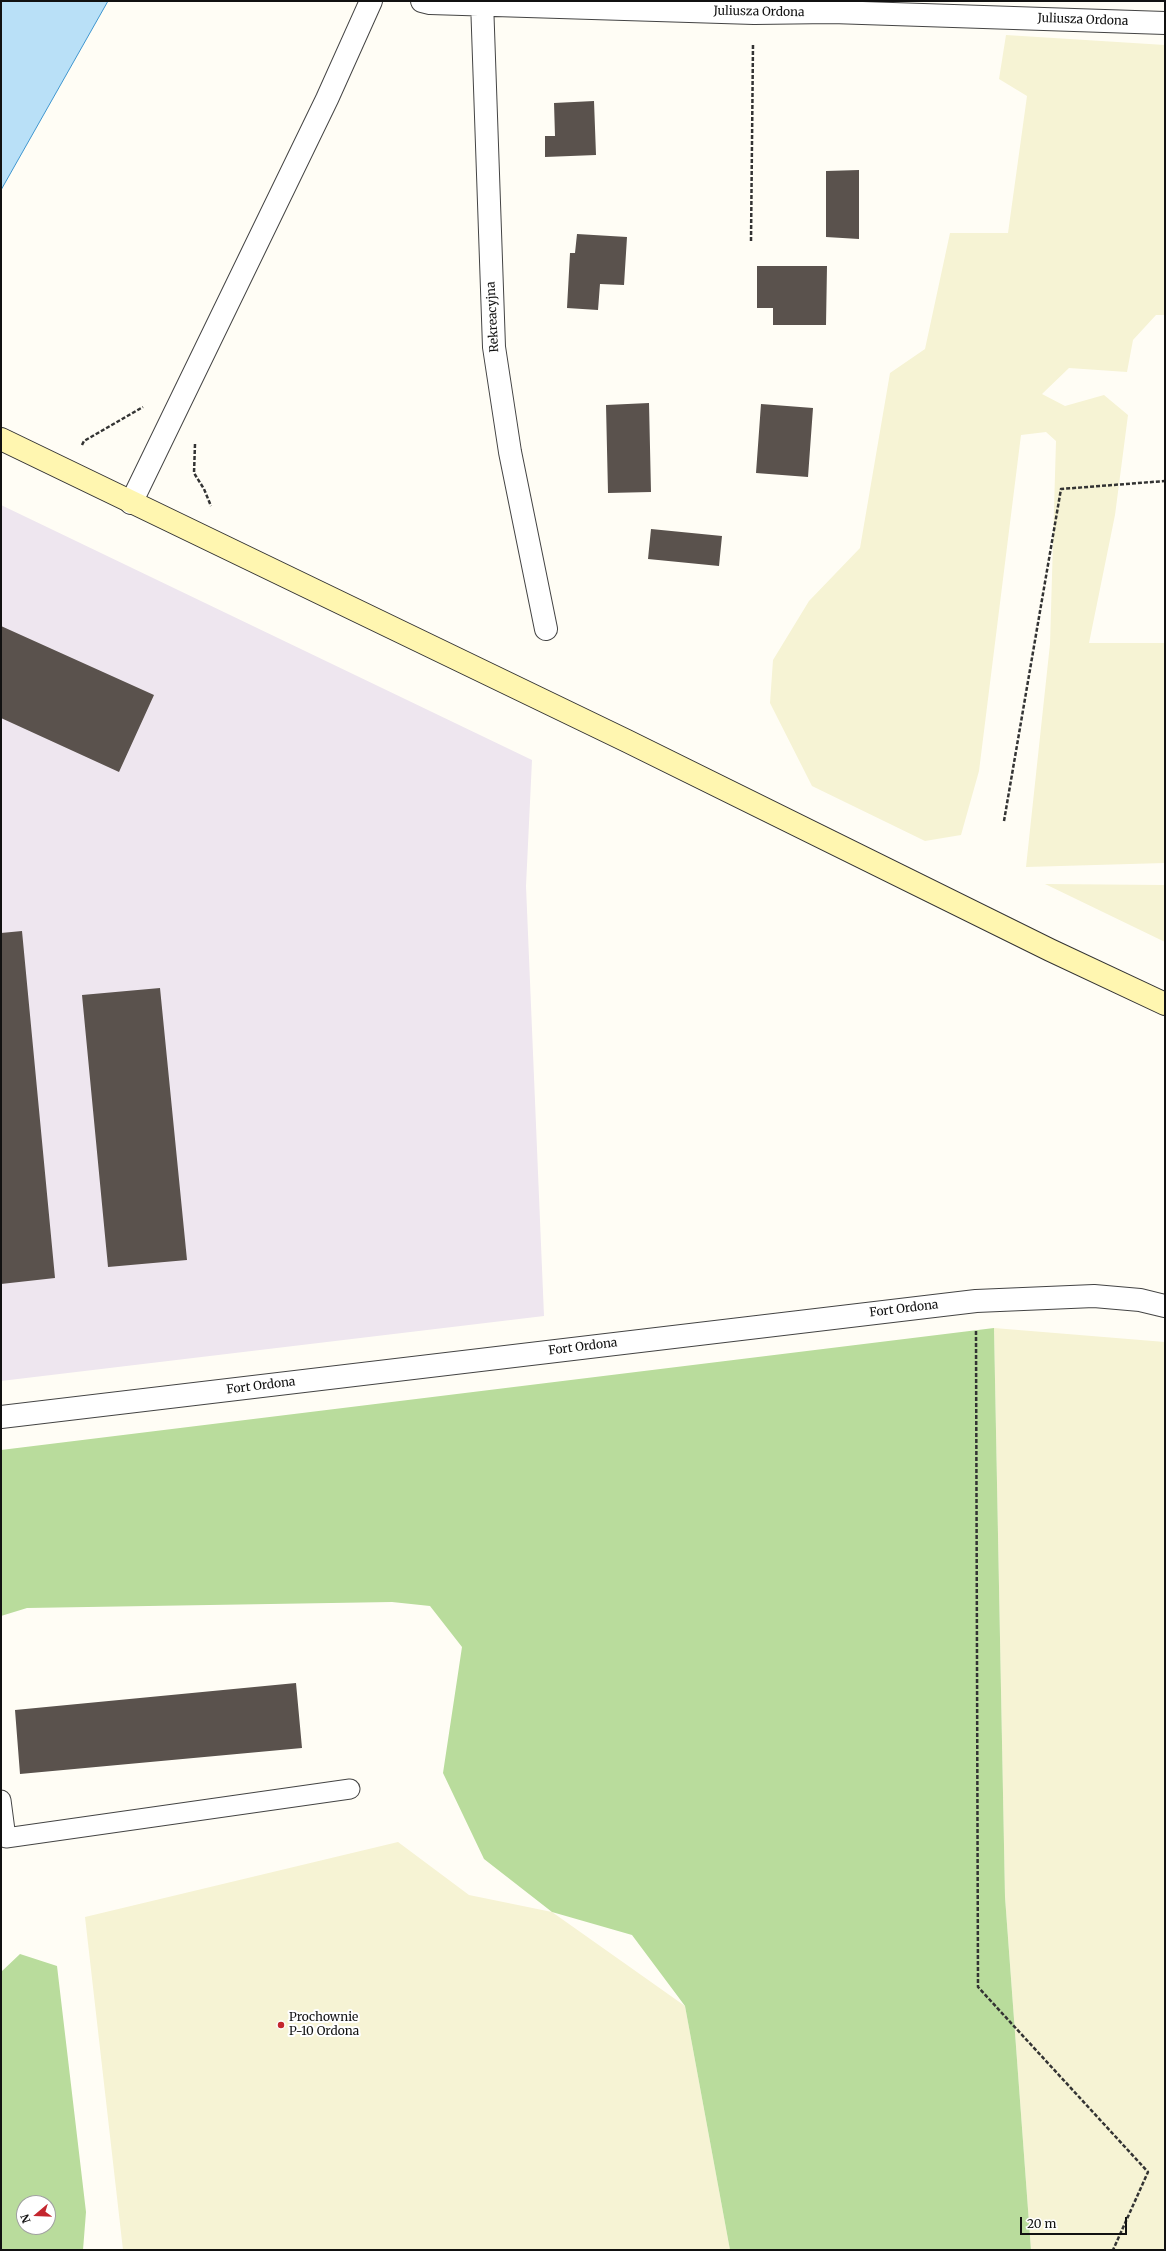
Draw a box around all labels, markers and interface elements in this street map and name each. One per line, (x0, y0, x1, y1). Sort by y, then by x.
street label: Juliusza Ordona (713, 4, 805, 20)
street label: Juliusza Ordona (1037, 11, 1129, 29)
street label: Rekreacyjna (484, 281, 502, 353)
street label: Fort Ordona (869, 1298, 939, 1320)
street label: Fort Ordona (548, 1336, 618, 1358)
street label: Fort Ordona (226, 1375, 296, 1397)
place label: Prochownie P-10 Ordona (289, 2011, 359, 2039)
marker: Prochownie P-10 Ordona (276, 2020, 286, 2030)
north arrow (16, 2195, 56, 2235)
scale bar (1022, 2209, 1129, 2235)
text: N (18, 2212, 34, 2225)
text: 20 m (1027, 2216, 1056, 2231)

